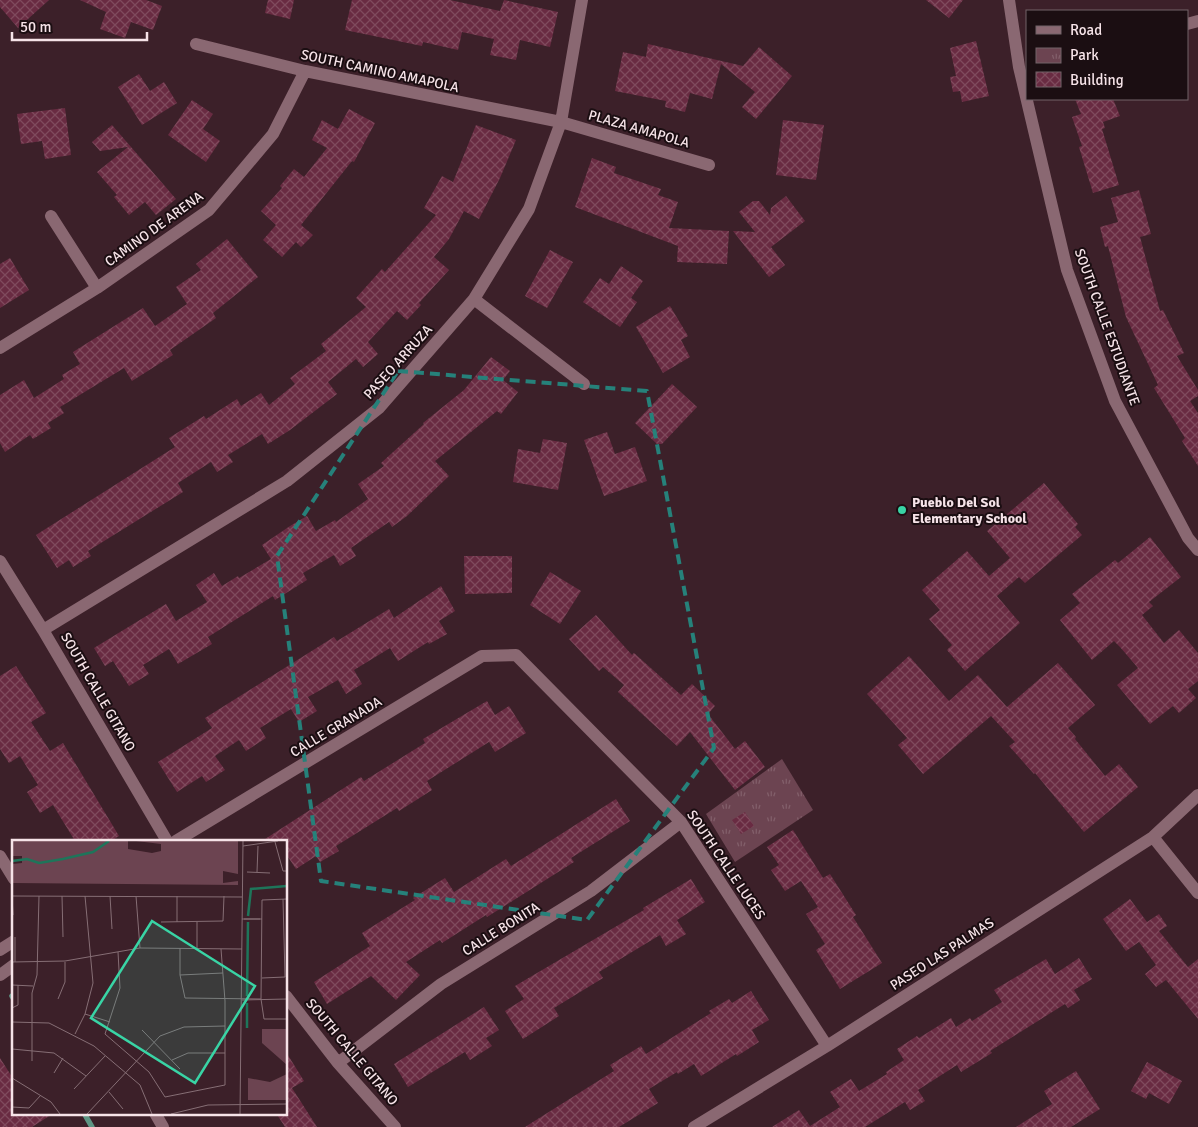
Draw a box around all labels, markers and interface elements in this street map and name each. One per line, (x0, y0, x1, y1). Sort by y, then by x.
scale bar (12, 10, 148, 42)
legend (1026, 10, 1188, 100)
text: 50 m (20, 18, 51, 36)
text: Road (1070, 21, 1102, 39)
street label: SOUTH CAMINO AMAPOLA (299, 46, 461, 96)
text: Park (1070, 46, 1099, 64)
text: Building (1070, 71, 1124, 89)
street label: PLAZA AMAPOLA (586, 106, 692, 152)
street label: CAMINO DE ARENA (102, 187, 207, 270)
street label: SOUTH CALLE ESTUDIANTE (1071, 246, 1143, 408)
street label: PASEO ARRUZA (360, 321, 436, 403)
place label: Pueblo Del Sol Elementary School (912, 494, 1027, 527)
marker: Pueblo Del Sol Elementary School (896, 504, 908, 516)
street label: SOUTH CALLE GITANO (57, 630, 139, 754)
street label: CALLE GRANADA (287, 693, 385, 761)
street label: SOUTH CALLE LUCES (683, 807, 769, 923)
inset map (12, 840, 288, 1114)
street label: CALLE BONITA (459, 898, 543, 960)
street label: PASEO LAS PALMAS (887, 914, 997, 994)
street label: SOUTH CALLE GITANO (302, 995, 402, 1109)

